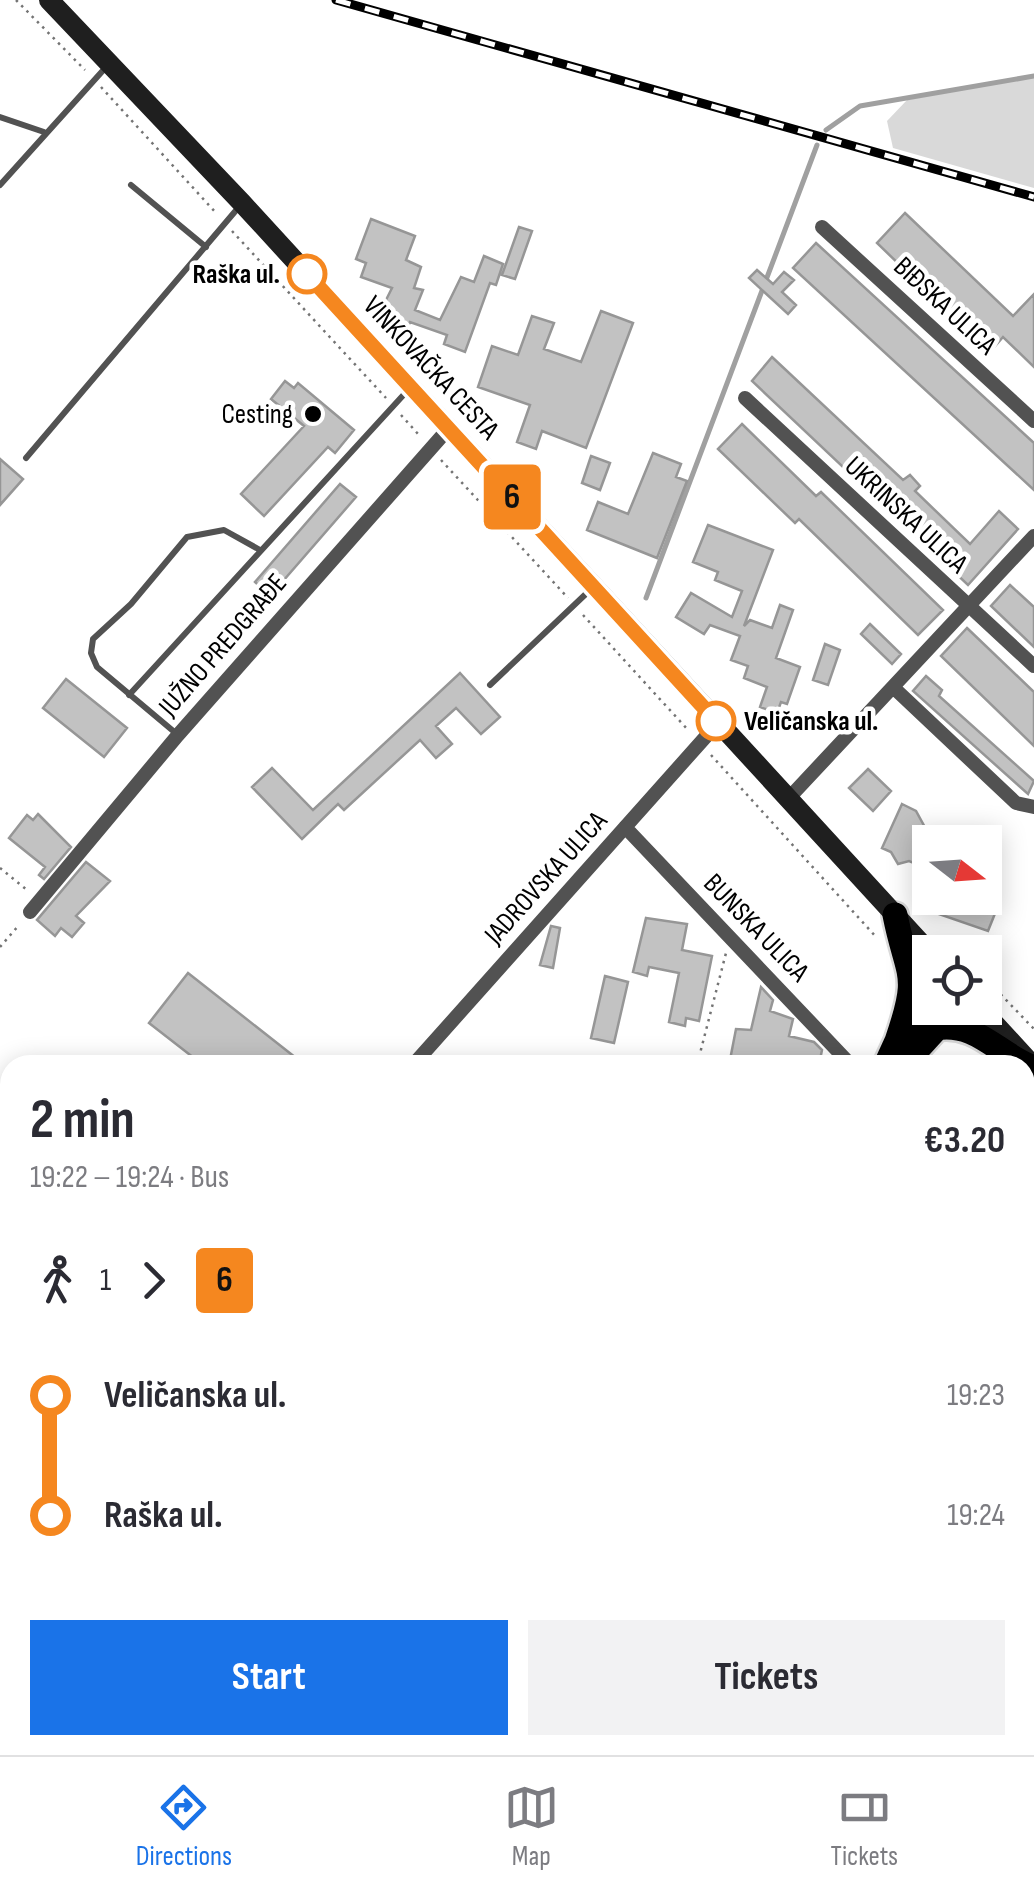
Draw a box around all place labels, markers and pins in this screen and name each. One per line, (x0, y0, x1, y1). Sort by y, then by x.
marker: Raška ul. (288, 255, 326, 293)
place label: Raška ul. (193, 258, 280, 291)
place label: Cesting (221, 398, 293, 431)
marker: Cesting (302, 403, 324, 425)
marker: Veličanska ul. (697, 702, 735, 740)
place label: Veličanska ul. (744, 705, 878, 738)

